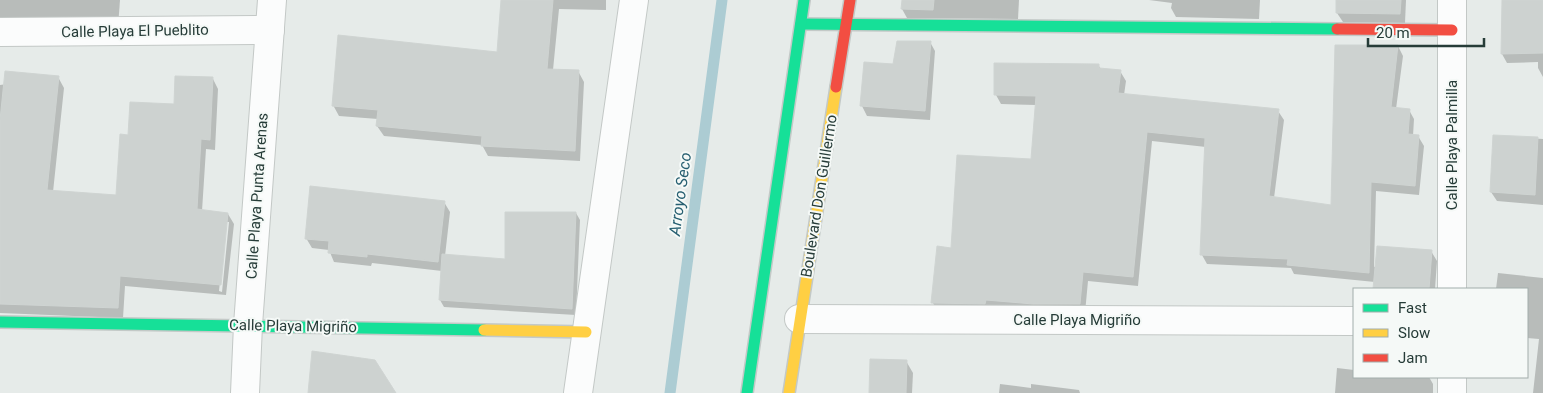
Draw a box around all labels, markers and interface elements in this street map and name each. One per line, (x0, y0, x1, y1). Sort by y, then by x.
scale bar (1368, 15, 1484, 47)
street label: Calle Playa El Pueblito (61, 21, 209, 41)
text: 20 m (1376, 24, 1410, 42)
street label: Calle Playa Palmilla (1443, 80, 1461, 210)
street label: Calle Playa Punta Arenas (242, 112, 272, 280)
street label: Boulevard Don Guillermo (797, 113, 841, 279)
water label: Arroyo Seco (665, 151, 695, 238)
legend (1353, 288, 1528, 378)
text: Fast (1398, 299, 1427, 317)
street label: Calle Playa Migriño (1013, 311, 1141, 329)
street label: Calle Playa Migriño (229, 316, 357, 336)
text: Slow (1398, 324, 1430, 342)
text: Jam (1398, 349, 1428, 367)

